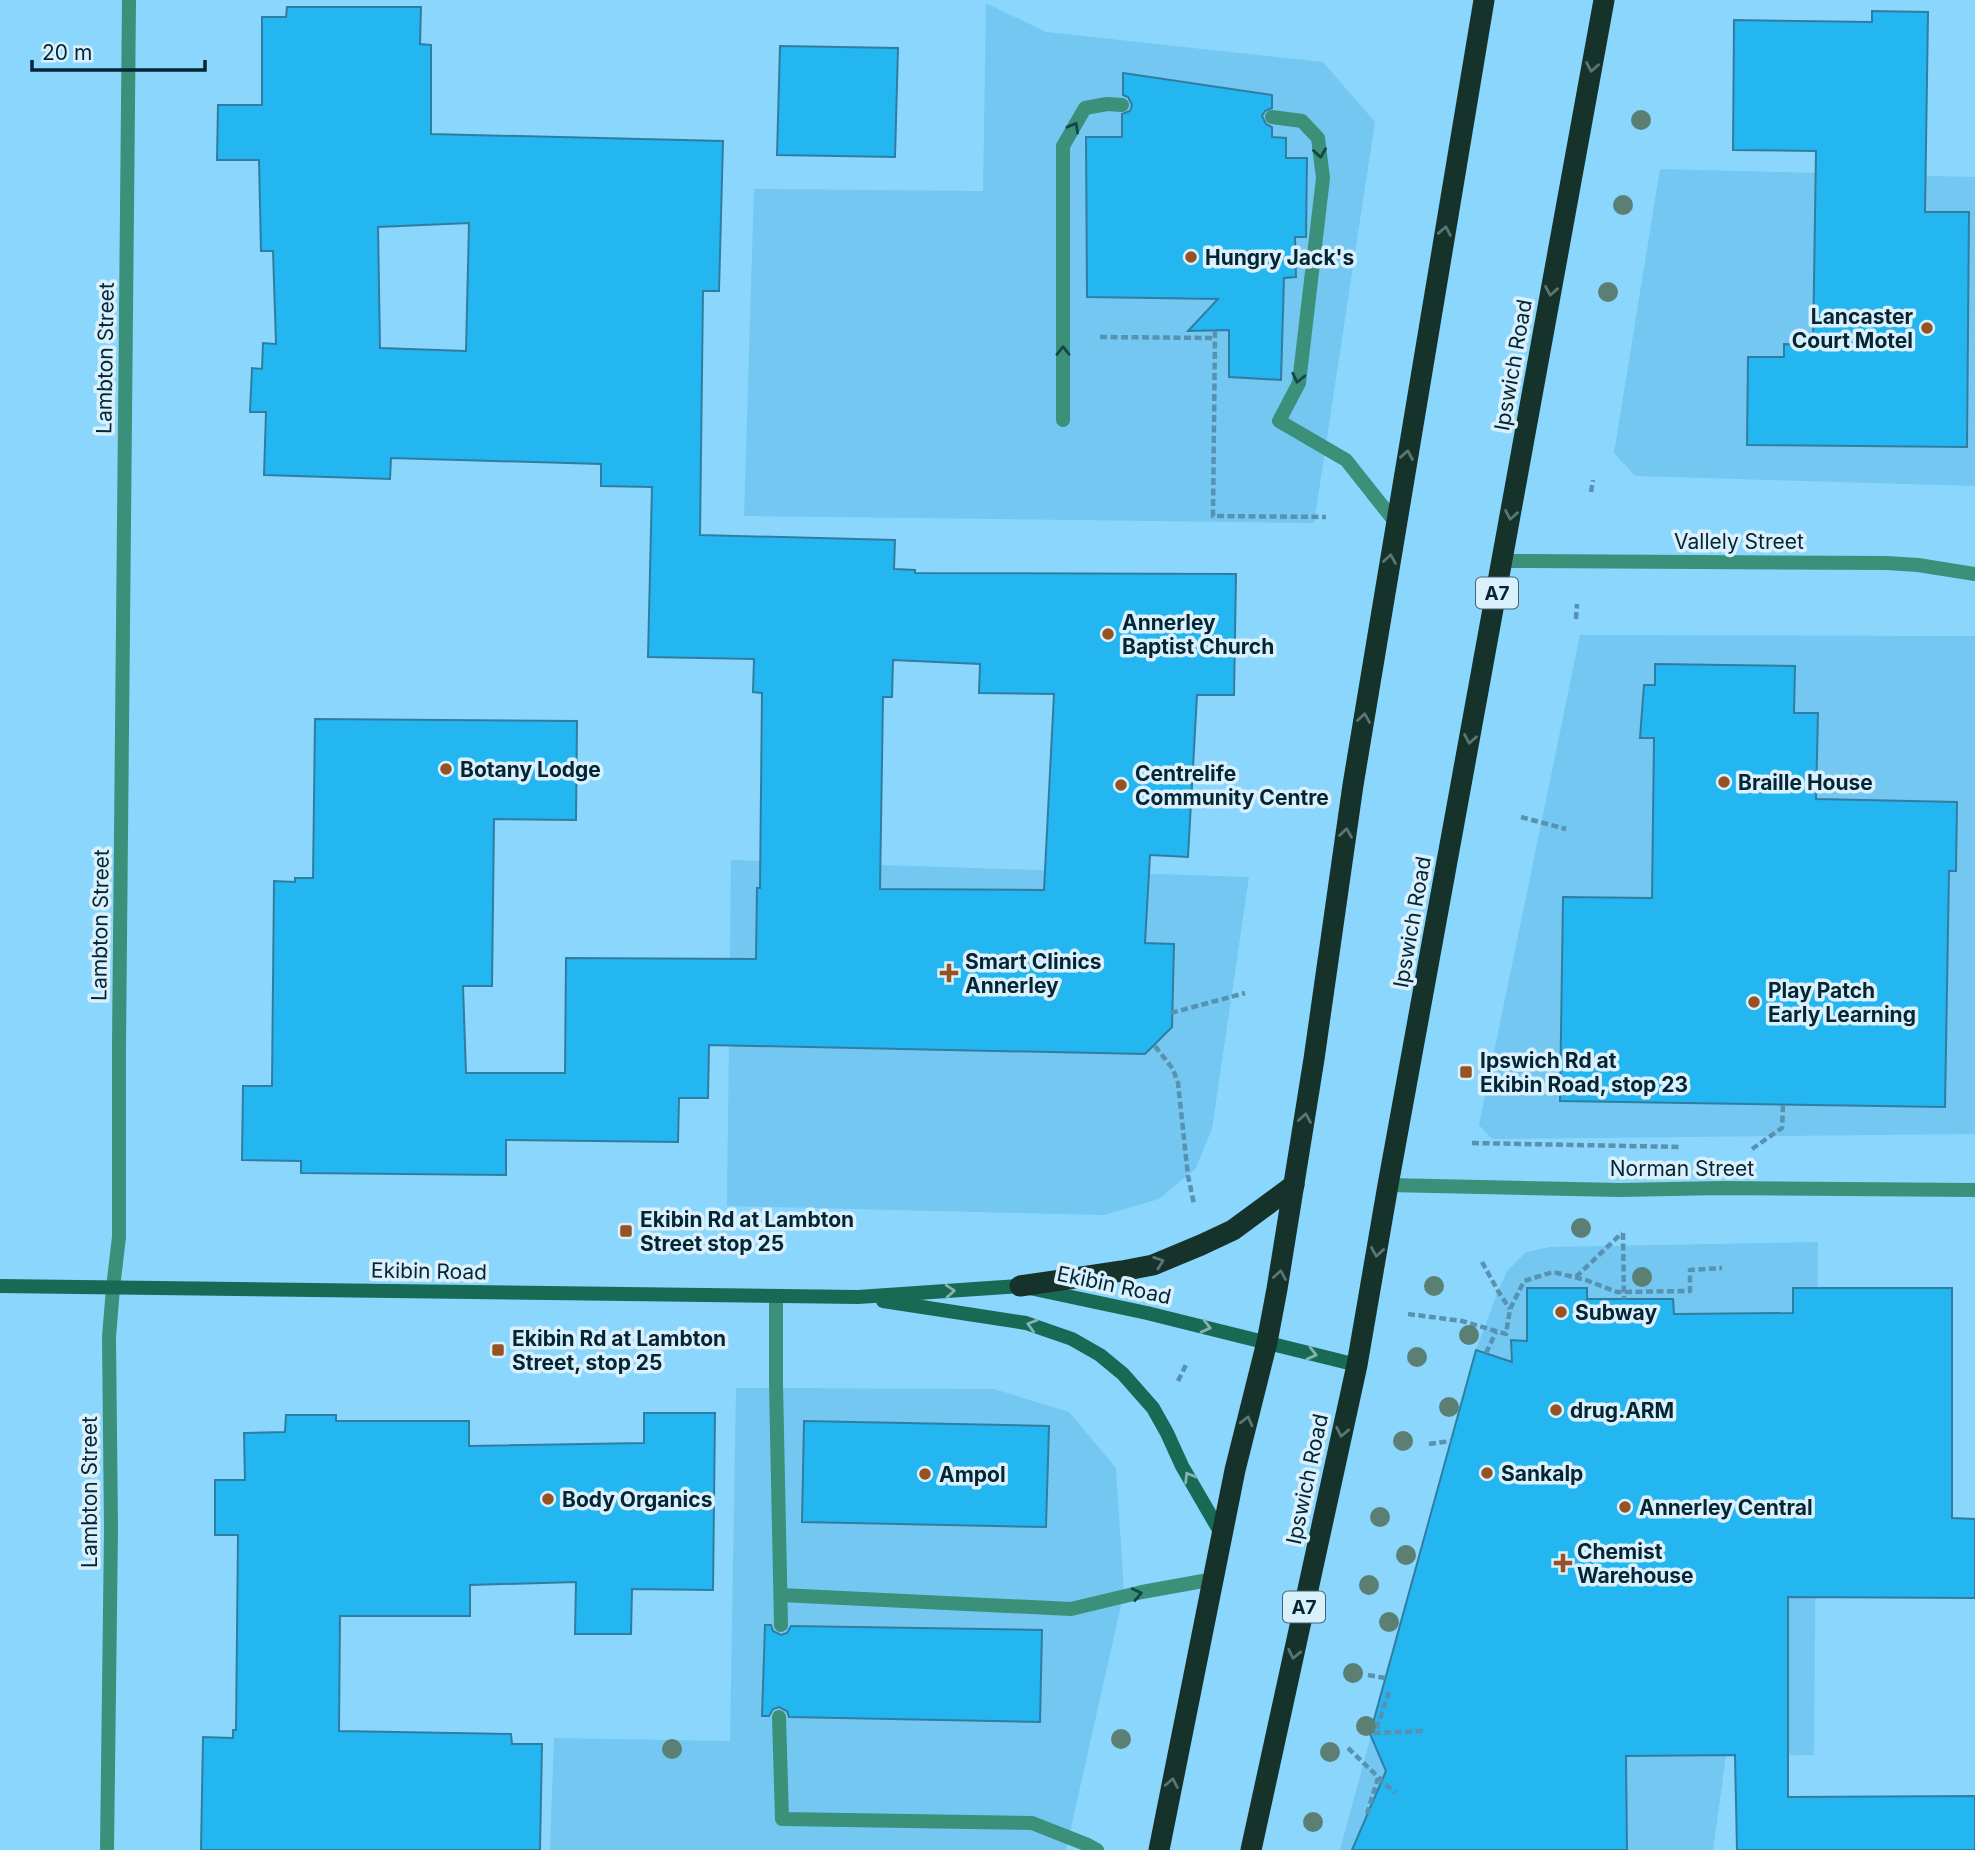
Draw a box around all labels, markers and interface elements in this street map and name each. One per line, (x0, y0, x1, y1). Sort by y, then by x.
scale bar (32, 28, 205, 72)
text: 20 m (42, 40, 92, 65)
one-way arrow (1585, 61, 1600, 73)
one-way arrow (1066, 121, 1079, 134)
one-way arrow (1312, 147, 1327, 158)
one-way arrow (1437, 225, 1452, 237)
place label: Hungry Jack's (1205, 245, 1354, 270)
marker: Hungry Jack's (1183, 249, 1199, 265)
street label: Lambton Street (91, 282, 119, 434)
one-way arrow (1545, 285, 1560, 297)
street label: Ipswich Road (1489, 297, 1537, 433)
place label: Lancaster Court Motel (1792, 304, 1913, 353)
marker: Lancaster Court Motel (1919, 320, 1935, 336)
one-way arrow (1055, 346, 1070, 357)
one-way arrow (1292, 372, 1306, 384)
one-way arrow (1399, 450, 1414, 461)
one-way arrow (1504, 509, 1519, 521)
street label: Vallely Street (1674, 529, 1804, 554)
one-way arrow (1382, 553, 1397, 564)
road number: A7 (1476, 578, 1518, 608)
place label: Annerley Baptist Church (1122, 610, 1274, 659)
marker: Annerley Baptist Church (1100, 626, 1116, 642)
one-way arrow (1356, 712, 1371, 724)
one-way arrow (1463, 733, 1478, 745)
place label: Botany Lodge (460, 757, 601, 782)
marker: Botany Lodge (438, 761, 454, 777)
place label: Centrelife Community Centre (1135, 761, 1329, 810)
place label: Braille House (1738, 770, 1873, 795)
marker: Braille House (1716, 774, 1732, 790)
marker: Centrelife Community Centre (1113, 777, 1129, 793)
one-way arrow (1338, 827, 1353, 838)
street label: Lambton Street (86, 849, 114, 1001)
street label: Ipswich Road (1388, 854, 1436, 990)
place label: Smart Clinics Annerley (965, 949, 1102, 998)
marker: Smart Clinics Annerley (939, 963, 959, 983)
place label: Play Patch Early Learning (1768, 978, 1916, 1027)
marker: Play Patch Early Learning (1746, 994, 1762, 1010)
place label: Ipswich Rd at Ekibin Road, stop 23 (1480, 1048, 1688, 1097)
marker: Ipswich Rd at Ekibin Road, stop 23 (1458, 1064, 1474, 1080)
one-way arrow (1297, 1112, 1312, 1124)
street label: Norman Street (1610, 1156, 1754, 1181)
place label: Ekibin Rd at Lambton Street stop 25 (640, 1207, 854, 1256)
marker: Ekibin Rd at Lambton Street stop 25 (618, 1223, 634, 1239)
one-way arrow (1370, 1246, 1385, 1258)
one-way arrow (1153, 1256, 1165, 1270)
street label: Ekibin Road (371, 1257, 487, 1285)
street label: Ekibin Road (1055, 1261, 1173, 1309)
one-way arrow (1272, 1269, 1287, 1281)
one-way arrow (945, 1283, 956, 1298)
place label: Subway (1575, 1300, 1657, 1325)
marker: Subway (1553, 1304, 1569, 1320)
one-way arrow (1026, 1319, 1038, 1334)
one-way arrow (1200, 1319, 1212, 1333)
place label: Ekibin Rd at Lambton Street, stop 25 (512, 1326, 726, 1375)
marker: Ekibin Rd at Lambton Street, stop 25 (490, 1342, 506, 1358)
one-way arrow (1306, 1346, 1318, 1360)
place label: drug.ARM (1570, 1398, 1674, 1423)
marker: drug.ARM (1548, 1402, 1564, 1418)
street label: Ipswich Road (1281, 1411, 1333, 1547)
one-way arrow (1239, 1415, 1253, 1427)
street label: Lambton Street (77, 1416, 102, 1568)
one-way arrow (1336, 1426, 1351, 1438)
place label: Sankalp (1501, 1461, 1583, 1486)
place label: Ampol (939, 1462, 1006, 1487)
marker: Sankalp (1479, 1465, 1495, 1481)
marker: Ampol (917, 1466, 933, 1482)
one-way arrow (1184, 1472, 1197, 1485)
place label: Body Organics (562, 1487, 712, 1512)
marker: Body Organics (540, 1491, 556, 1507)
place label: Annerley Central (1639, 1495, 1813, 1520)
marker: Annerley Central (1617, 1499, 1633, 1515)
place label: Chemist Warehouse (1577, 1539, 1694, 1588)
marker: Chemist Warehouse (1555, 1555, 1571, 1571)
one-way arrow (1131, 1587, 1143, 1602)
road number: A7 (1283, 1592, 1325, 1623)
one-way arrow (1287, 1648, 1302, 1660)
one-way arrow (1164, 1777, 1179, 1789)

